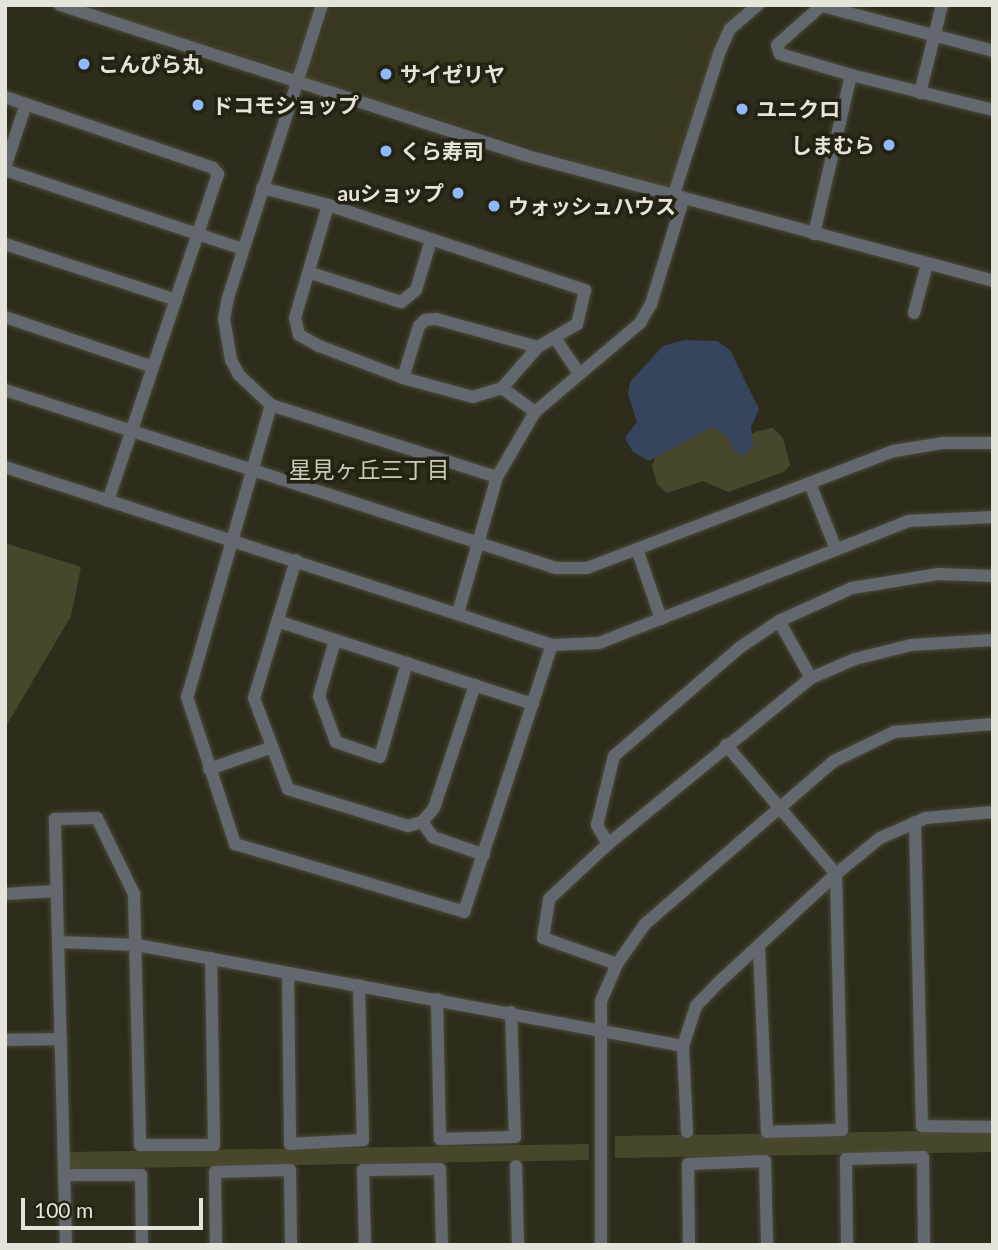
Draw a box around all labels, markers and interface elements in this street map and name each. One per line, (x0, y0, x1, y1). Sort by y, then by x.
place label: こんぴら丸 (98, 51, 203, 77)
marker: こんぴら丸 (76, 56, 92, 72)
place label: サイゼリヤ (400, 61, 505, 87)
marker: サイゼリヤ (378, 66, 394, 82)
place label: ドコモショップ (212, 92, 359, 118)
place label: ユニクロ (756, 96, 840, 122)
marker: ドコモショップ (190, 97, 206, 113)
marker: ユニクロ (734, 101, 750, 117)
place label: しまむら (791, 132, 875, 158)
marker: しまむら (881, 137, 897, 153)
place label: くら寿司 (400, 138, 484, 164)
marker: くら寿司 (378, 143, 394, 159)
place label: auショップ (337, 180, 444, 206)
marker: auショップ (450, 185, 466, 201)
place label: ウォッシュハウス (508, 193, 676, 219)
marker: ウォッシュハウス (486, 198, 502, 214)
district label: 星見ヶ丘三丁目 (289, 455, 449, 483)
scale bar (24, 1184, 206, 1228)
text: 100 m (34, 1197, 93, 1222)

